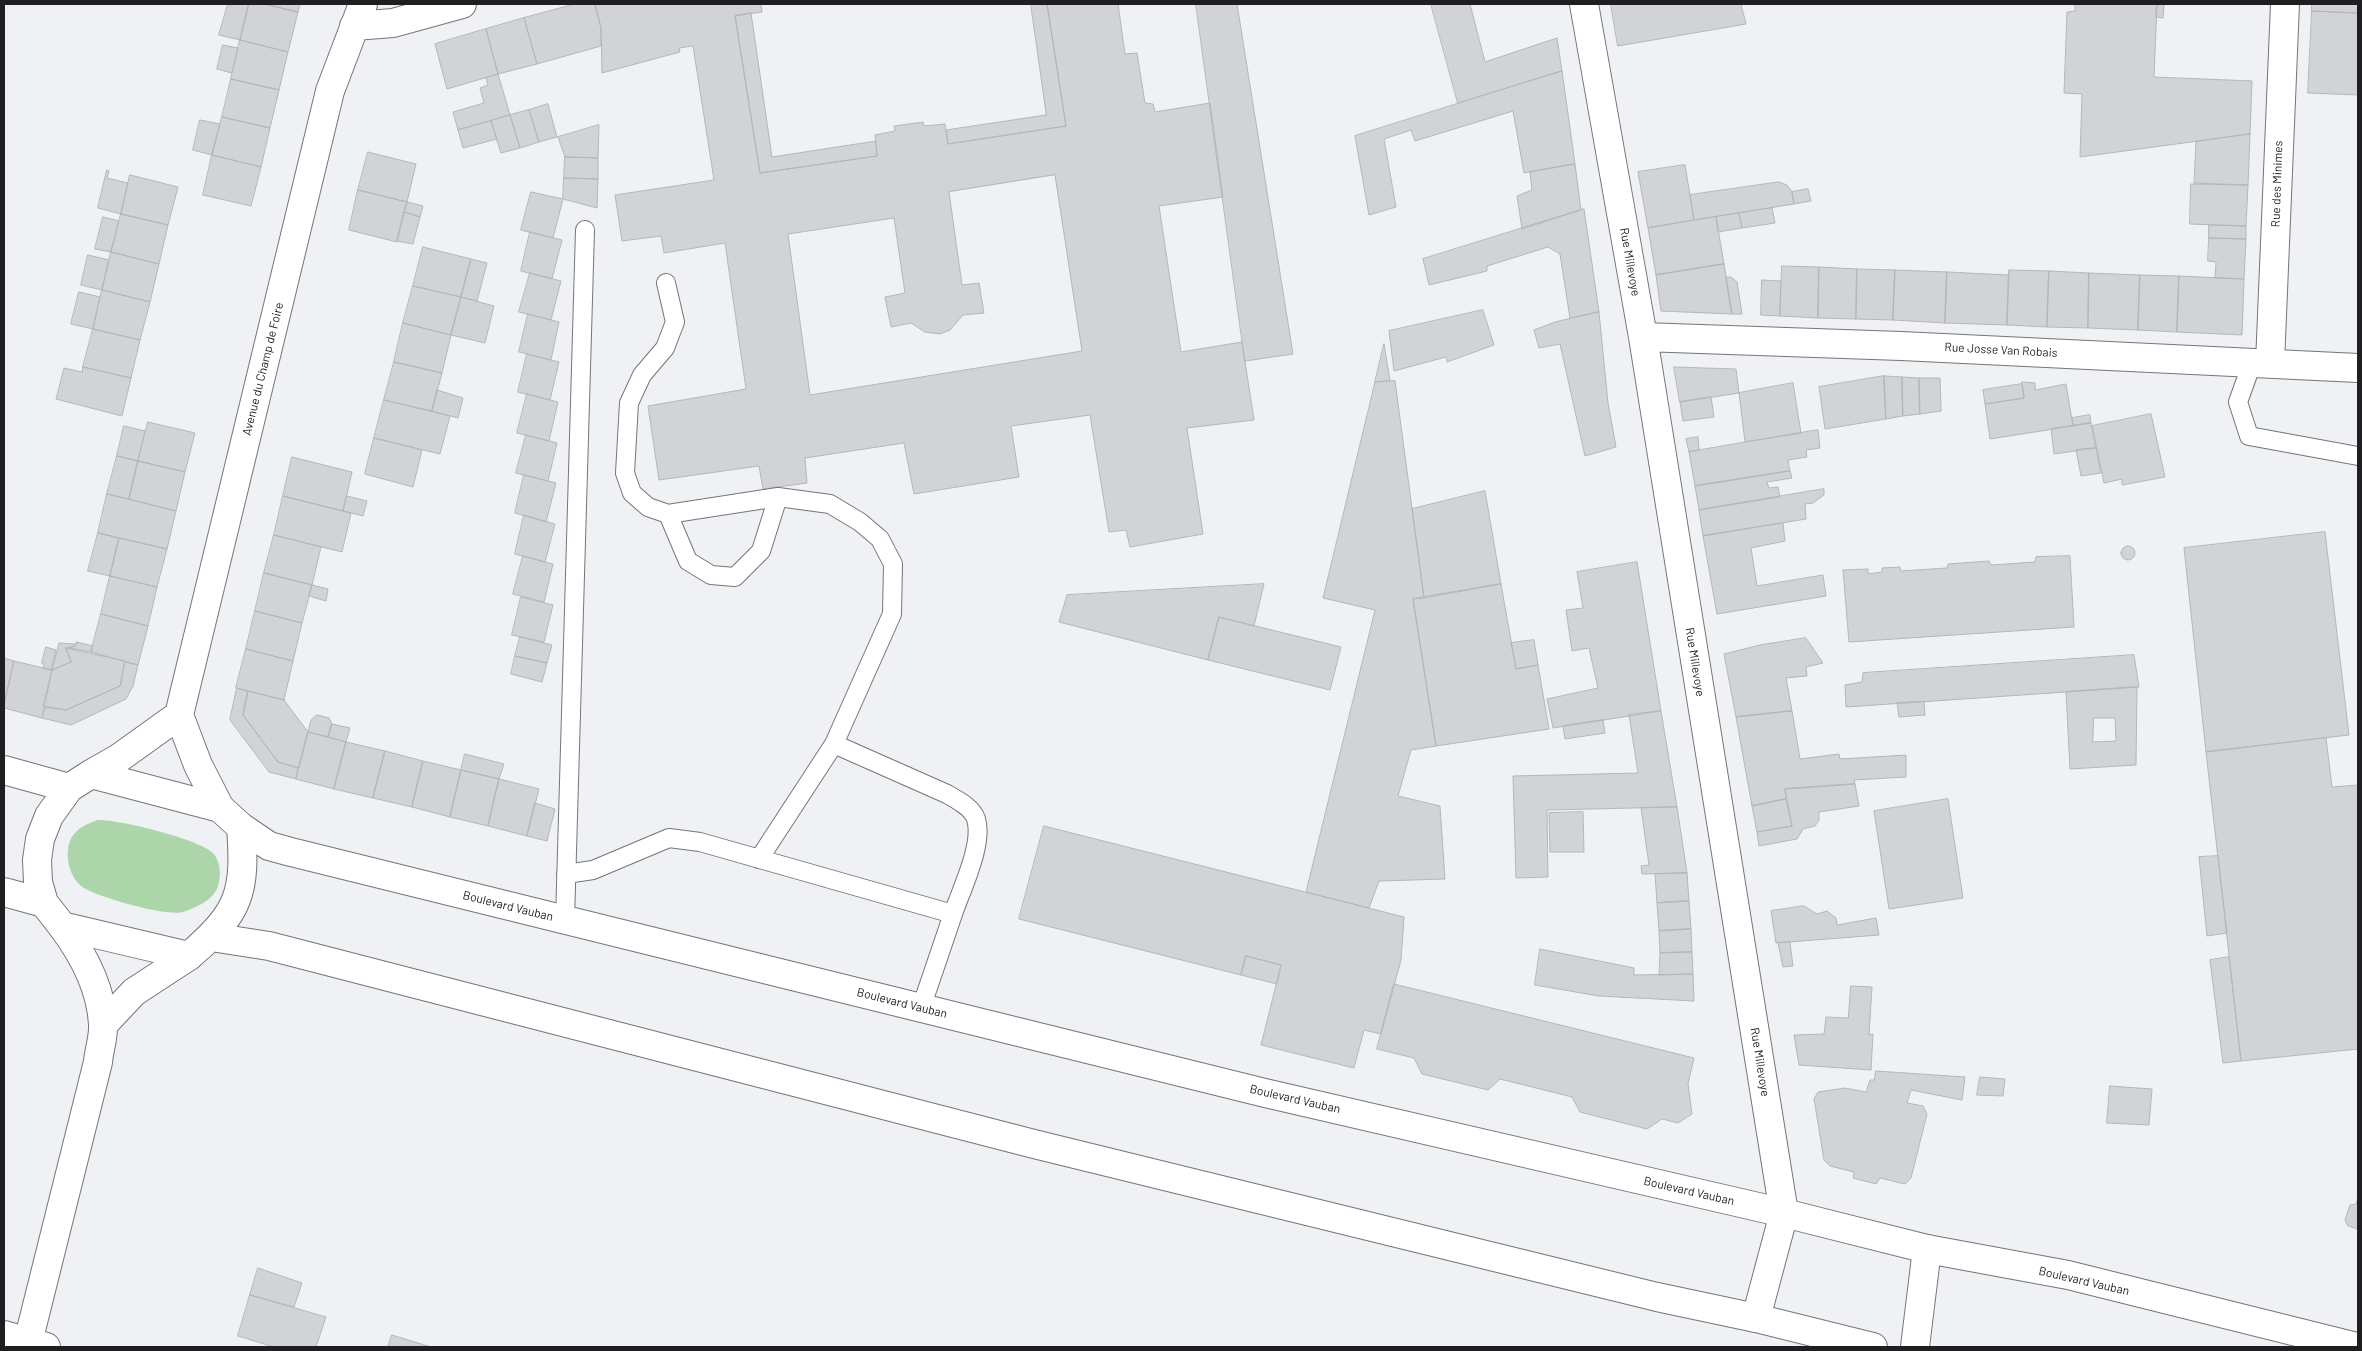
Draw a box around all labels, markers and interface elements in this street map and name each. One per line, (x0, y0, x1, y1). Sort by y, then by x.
street label: Rue des Minimes (2268, 140, 2286, 228)
street label: Rue Millevoye (1617, 227, 1643, 297)
street label: Avenue du Champ de Foire (239, 301, 287, 437)
street label: Rue Josse Van Robais (1944, 340, 2058, 360)
street label: Rue Millevoye (1682, 627, 1708, 697)
street label: Boulevard Vauban (461, 888, 555, 924)
street label: Boulevard Vauban (855, 985, 949, 1021)
street label: Rue Millevoye (1747, 1027, 1773, 1097)
street label: Boulevard Vauban (1248, 1082, 1342, 1116)
street label: Boulevard Vauban (1642, 1174, 1736, 1208)
street label: Boulevard Vauban (2037, 1264, 2131, 1298)

